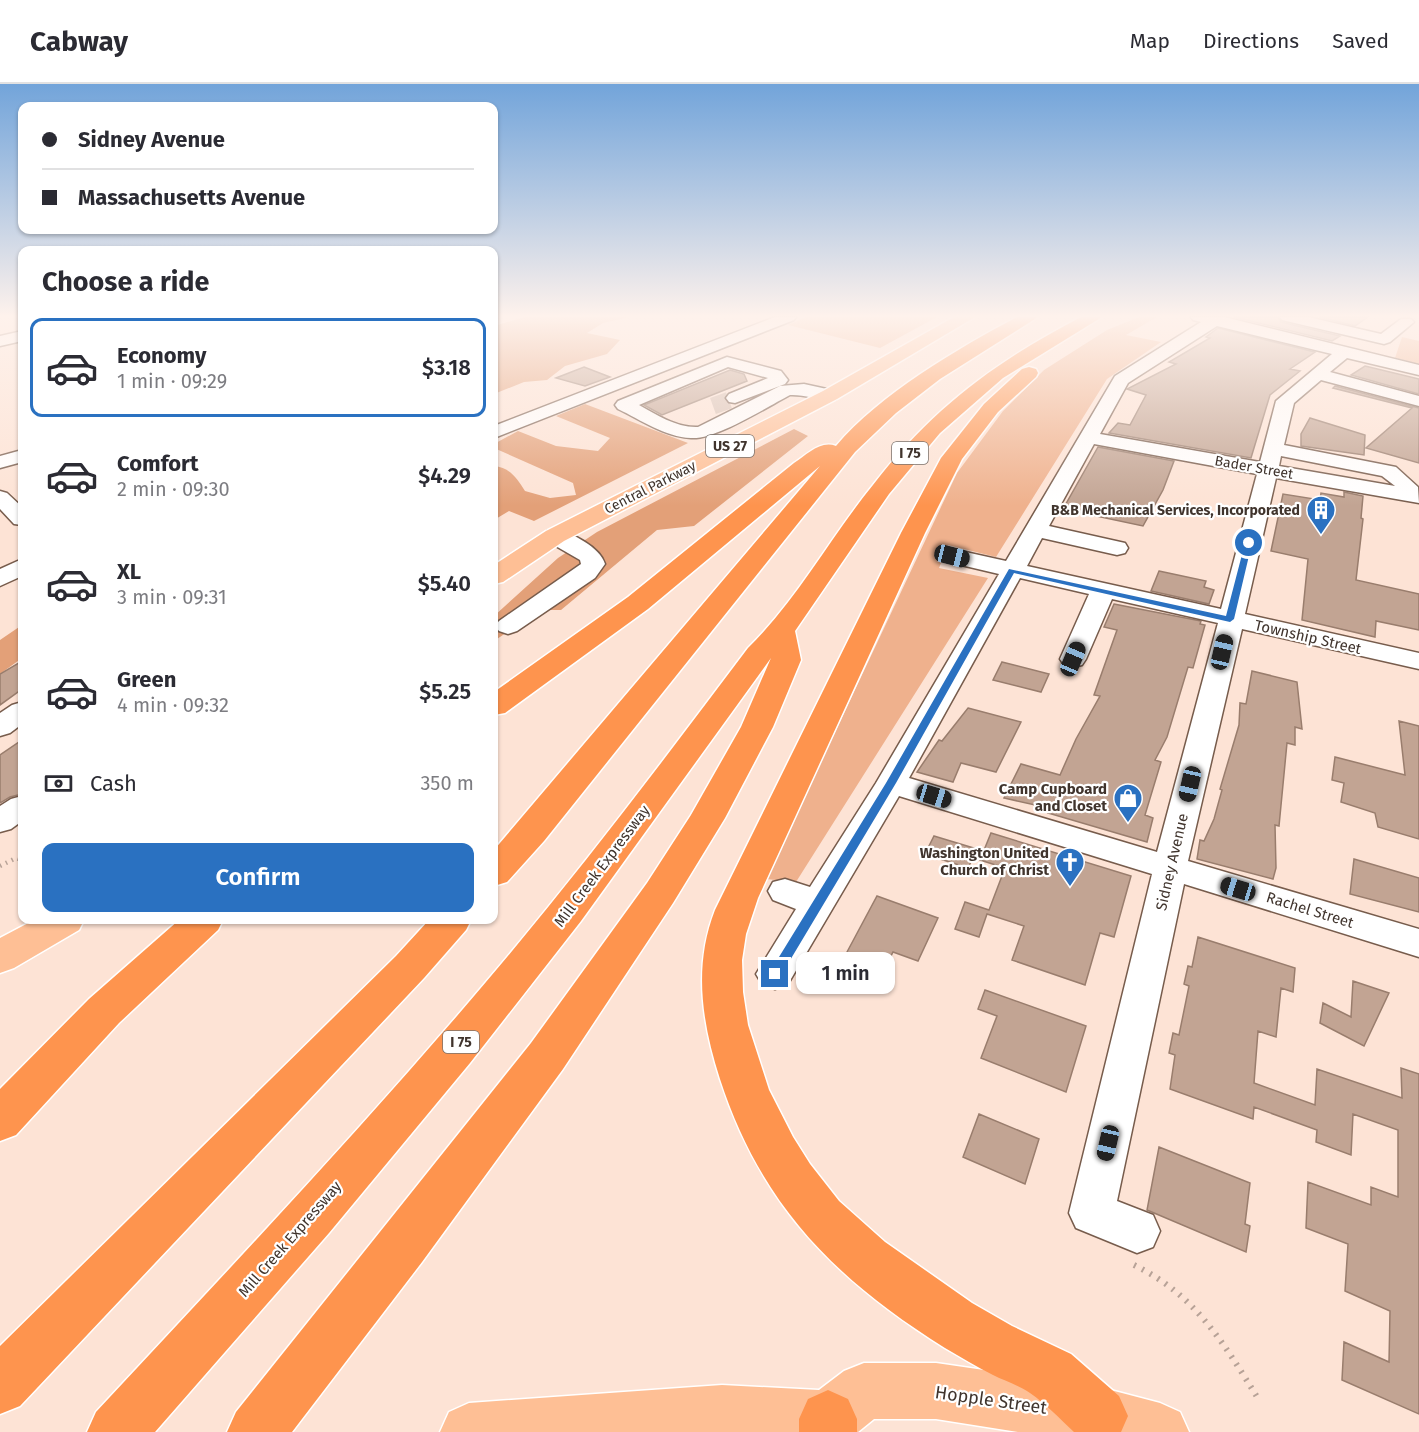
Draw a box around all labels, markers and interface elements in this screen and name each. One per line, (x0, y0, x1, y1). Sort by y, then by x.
text: Cabway (30, 25, 128, 58)
text: Map (1130, 28, 1170, 54)
text: Directions (1203, 28, 1299, 54)
text: Saved (1332, 28, 1389, 54)
text: Sidney Avenue (78, 126, 225, 153)
text: Massachusetts Avenue (78, 184, 305, 211)
text: Choose a ride (42, 266, 209, 298)
icon: car (45, 341, 99, 395)
text: Economy (117, 342, 206, 369)
text: $3.18 (422, 354, 471, 381)
text: 1 min · 09:29 (117, 369, 227, 393)
road number: US 27 (706, 435, 754, 457)
road number: I 75 (892, 442, 928, 464)
icon: car (45, 449, 99, 503)
text: Comfort (117, 450, 198, 477)
street label: Bader Street (1213, 452, 1295, 483)
street label: Central Parkway (602, 457, 699, 518)
text: $4.29 (418, 462, 471, 489)
text: 2 min · 09:30 (117, 477, 230, 501)
building icon: B&B Mechanical Services, Incorporated (1305, 494, 1337, 536)
place label: B&B Mechanical Services, Incorporated (1051, 502, 1300, 519)
route start (1235, 529, 1262, 556)
car (932, 543, 972, 569)
icon: car (45, 557, 99, 611)
text: XL (117, 558, 141, 585)
text: $5.40 (418, 570, 471, 597)
text: 3 min · 09:31 (117, 585, 227, 609)
street label: Township Street (1253, 616, 1364, 658)
car (1209, 632, 1235, 672)
car (1058, 639, 1088, 679)
icon: car (45, 665, 99, 719)
text: Green (117, 666, 176, 693)
text: $5.25 (419, 678, 471, 705)
text: 4 min · 09:32 (117, 693, 229, 717)
car (1177, 764, 1203, 804)
icon: cash (42, 767, 75, 800)
text: Cash (90, 770, 137, 797)
text: 350 m (420, 771, 474, 795)
place label: Camp Cupboard and Closet (999, 780, 1107, 815)
car (914, 782, 954, 810)
shop icon: Camp Cupboard and Closet (1112, 782, 1144, 824)
street label: Mill Creek Expressway (550, 801, 654, 930)
street label: Sidney Avenue (1152, 812, 1192, 912)
button: Confirm (42, 843, 474, 912)
place label: Washington United Church of Christ (920, 844, 1049, 879)
church icon: Washington United Church of Christ (1054, 846, 1086, 888)
car (1218, 875, 1258, 903)
street label: Rachel Street (1264, 888, 1356, 932)
callout: 1 min (796, 953, 895, 995)
route end (761, 960, 788, 987)
text: 1 min (821, 961, 870, 985)
road number: I 75 (443, 1031, 479, 1053)
car (1095, 1123, 1121, 1163)
street label: Mill Creek Expressway (235, 1177, 346, 1301)
street label: Hopple Street (934, 1381, 1049, 1419)

